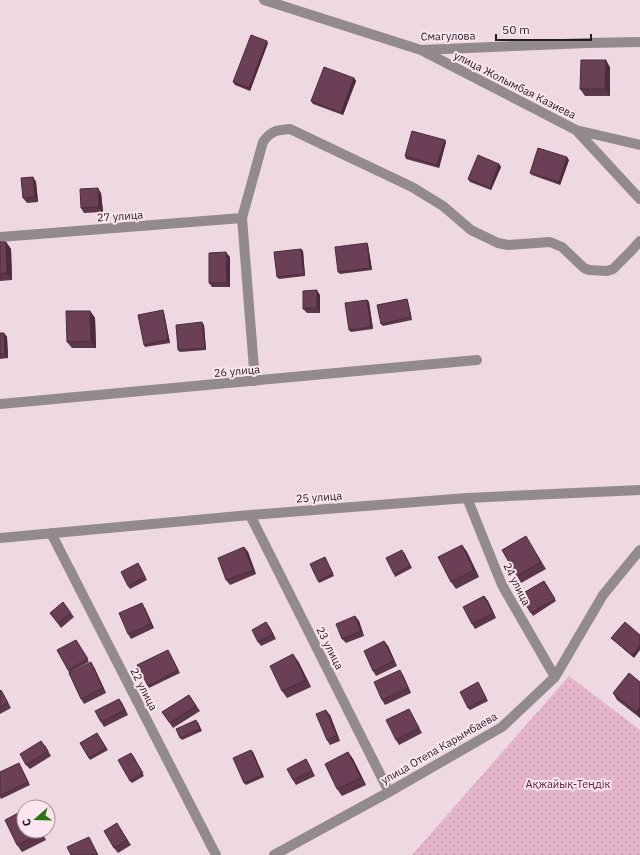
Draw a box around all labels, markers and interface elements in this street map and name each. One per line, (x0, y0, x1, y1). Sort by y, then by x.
scale bar (496, 16, 591, 42)
text: 50 m (502, 22, 530, 37)
street label: Смагулова (420, 29, 476, 43)
street label: улица Жолымбая Казиева (452, 48, 578, 122)
street label: 27 улица (96, 207, 144, 225)
street label: 26 улица (213, 362, 261, 380)
street label: 25 улица (295, 488, 343, 506)
street label: 24 улица (500, 560, 534, 608)
street label: 23 улица (313, 624, 347, 672)
street label: 22 улица (127, 665, 161, 713)
street label: улица Отепа Карымбаева (378, 709, 500, 787)
park label: Ақжайық-Теңдік (525, 777, 611, 791)
north arrow (16, 799, 56, 839)
text: С (19, 817, 34, 828)

